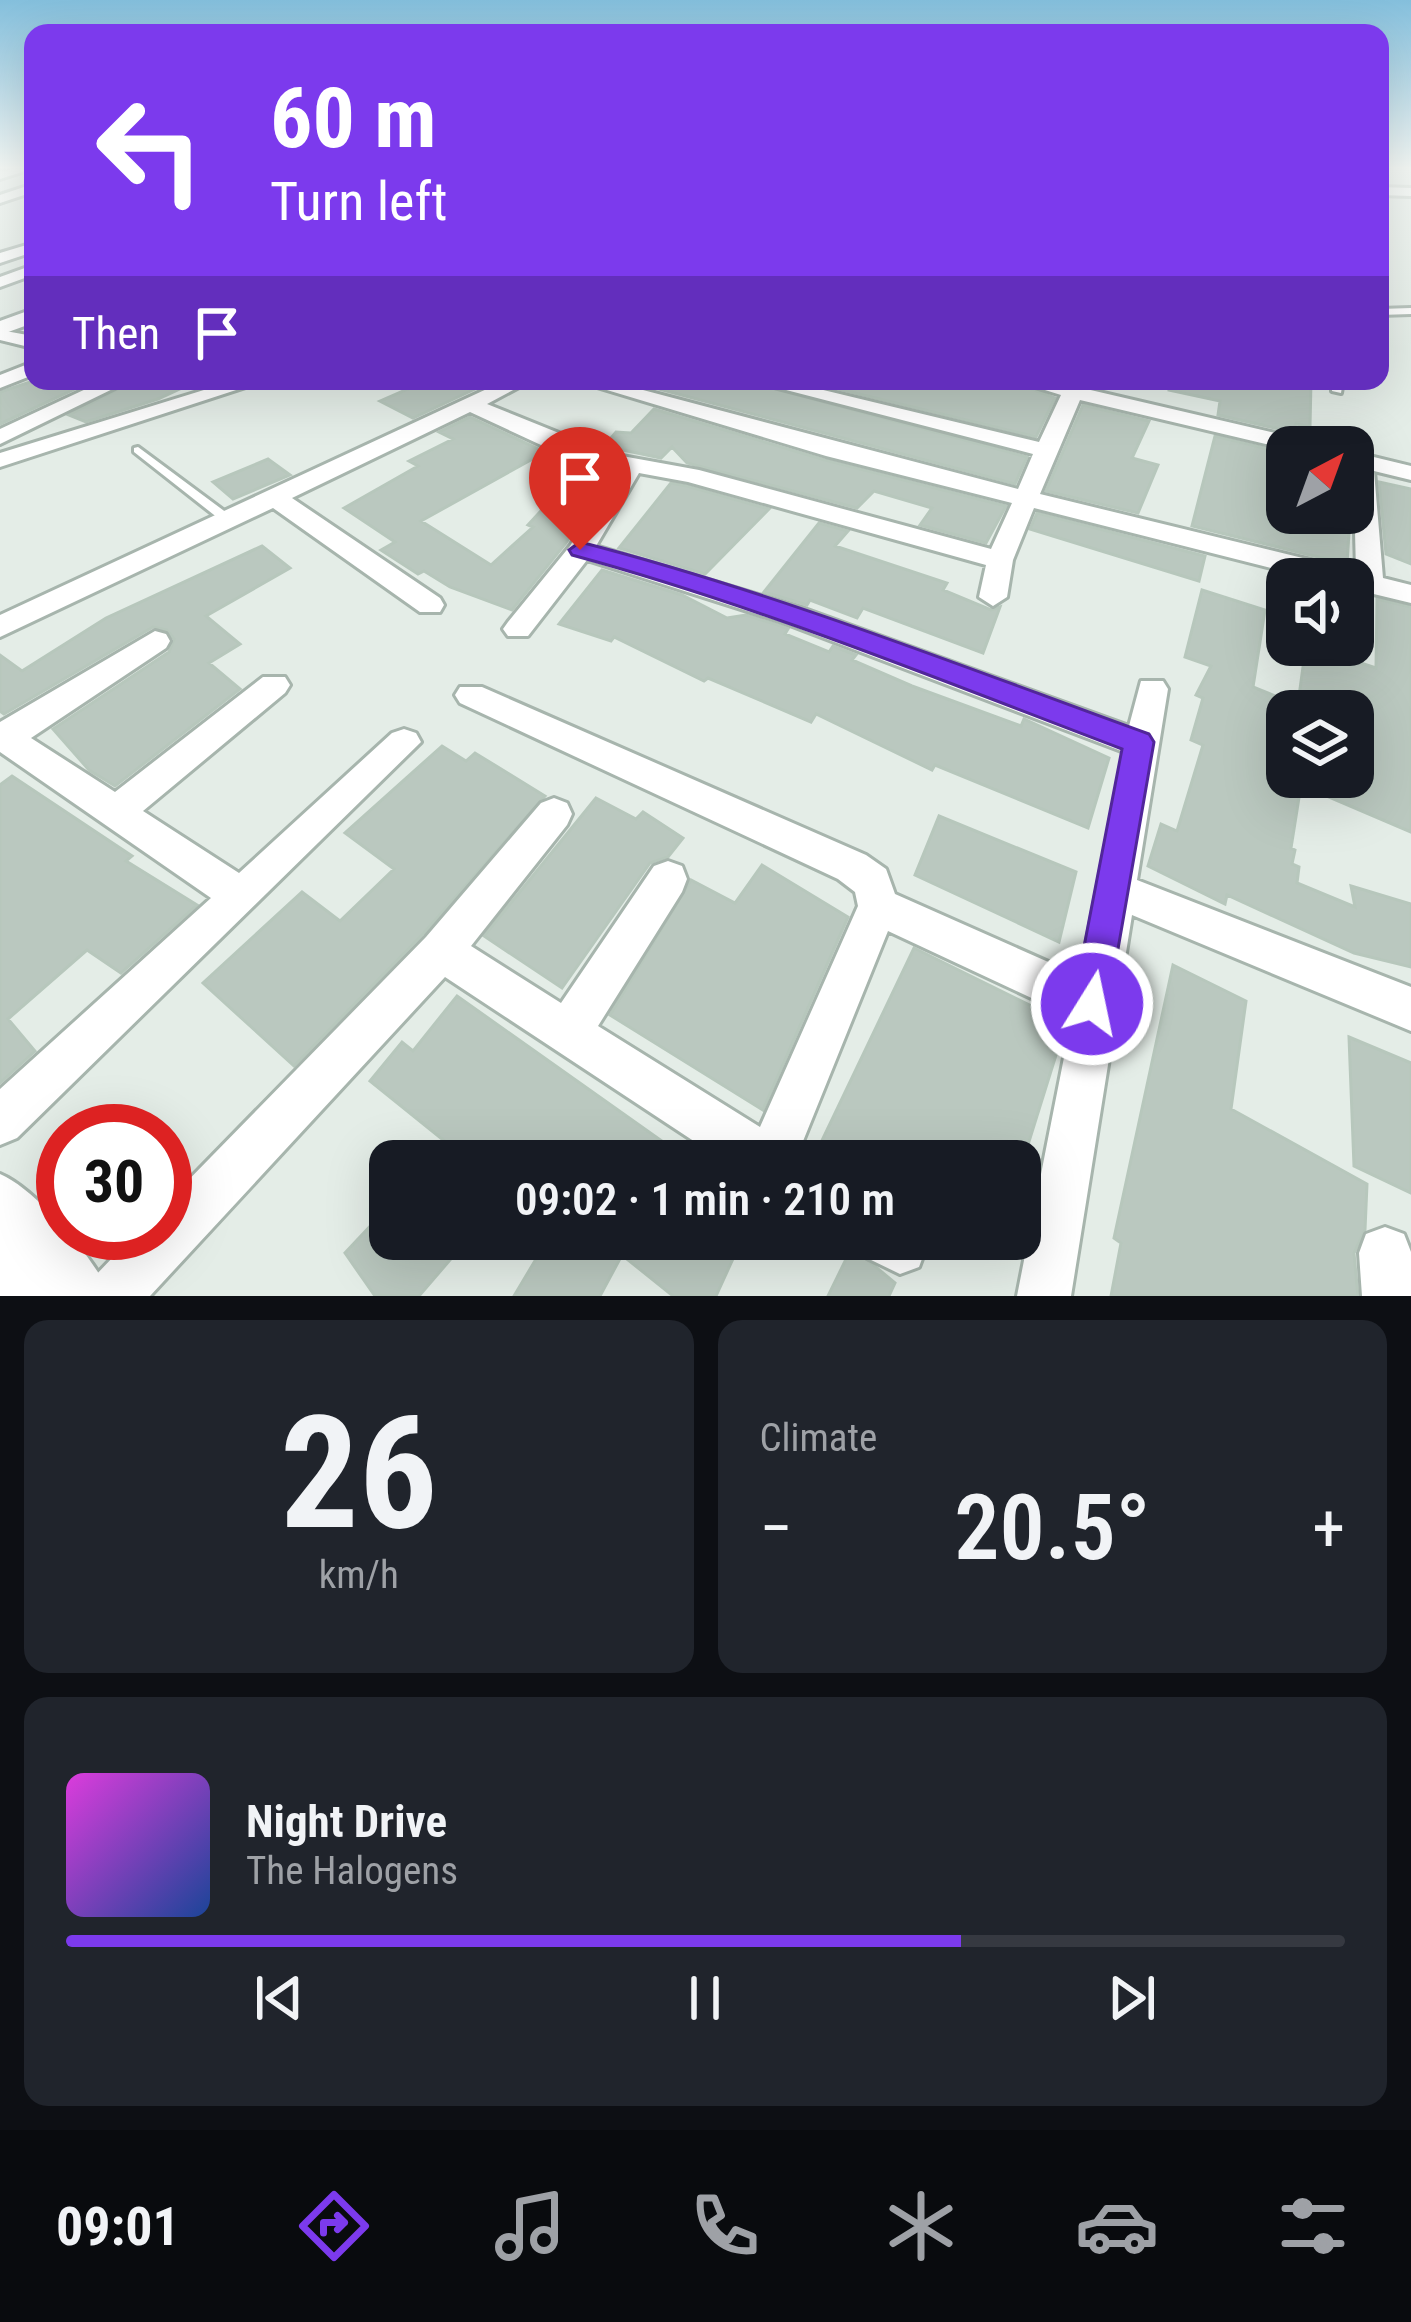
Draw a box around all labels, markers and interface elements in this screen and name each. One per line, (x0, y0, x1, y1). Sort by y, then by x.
text: 60 m (270, 69, 437, 168)
icon: left (72, 72, 228, 228)
text: Turn left (270, 170, 447, 233)
icon: arrive (184, 300, 250, 366)
text: Then (72, 307, 160, 360)
north arrow (1266, 426, 1374, 534)
map controls (1266, 426, 1374, 798)
pin (529, 427, 631, 550)
icon: arrive (547, 445, 613, 511)
button: sound (1266, 558, 1374, 666)
button: layers (1266, 690, 1374, 798)
position arrow (1029, 941, 1155, 1067)
speed limit sign: 30 (36, 1104, 192, 1260)
text: 09:02 · 1 min · 210 m (515, 1173, 895, 1226)
text: 26 (280, 1382, 438, 1565)
text: Climate (760, 1415, 877, 1461)
text: 20.5° (954, 1476, 1150, 1581)
text: − (760, 1490, 793, 1567)
text: + (1312, 1490, 1345, 1567)
text: km/h (319, 1552, 399, 1598)
text: Night Drive (246, 1795, 447, 1848)
text: The Halogens (246, 1848, 458, 1894)
icon: previous (246, 1965, 312, 2031)
icon: pause (672, 1965, 738, 2031)
icon: next (1099, 1965, 1165, 2031)
icon: directions (292, 2184, 376, 2268)
icon: music (488, 2184, 572, 2268)
icon: phone (683, 2184, 767, 2268)
icon: climate (879, 2184, 963, 2268)
icon: car (1075, 2184, 1159, 2268)
icon: filters (1271, 2184, 1355, 2268)
text: 09:01 (56, 2195, 180, 2258)

